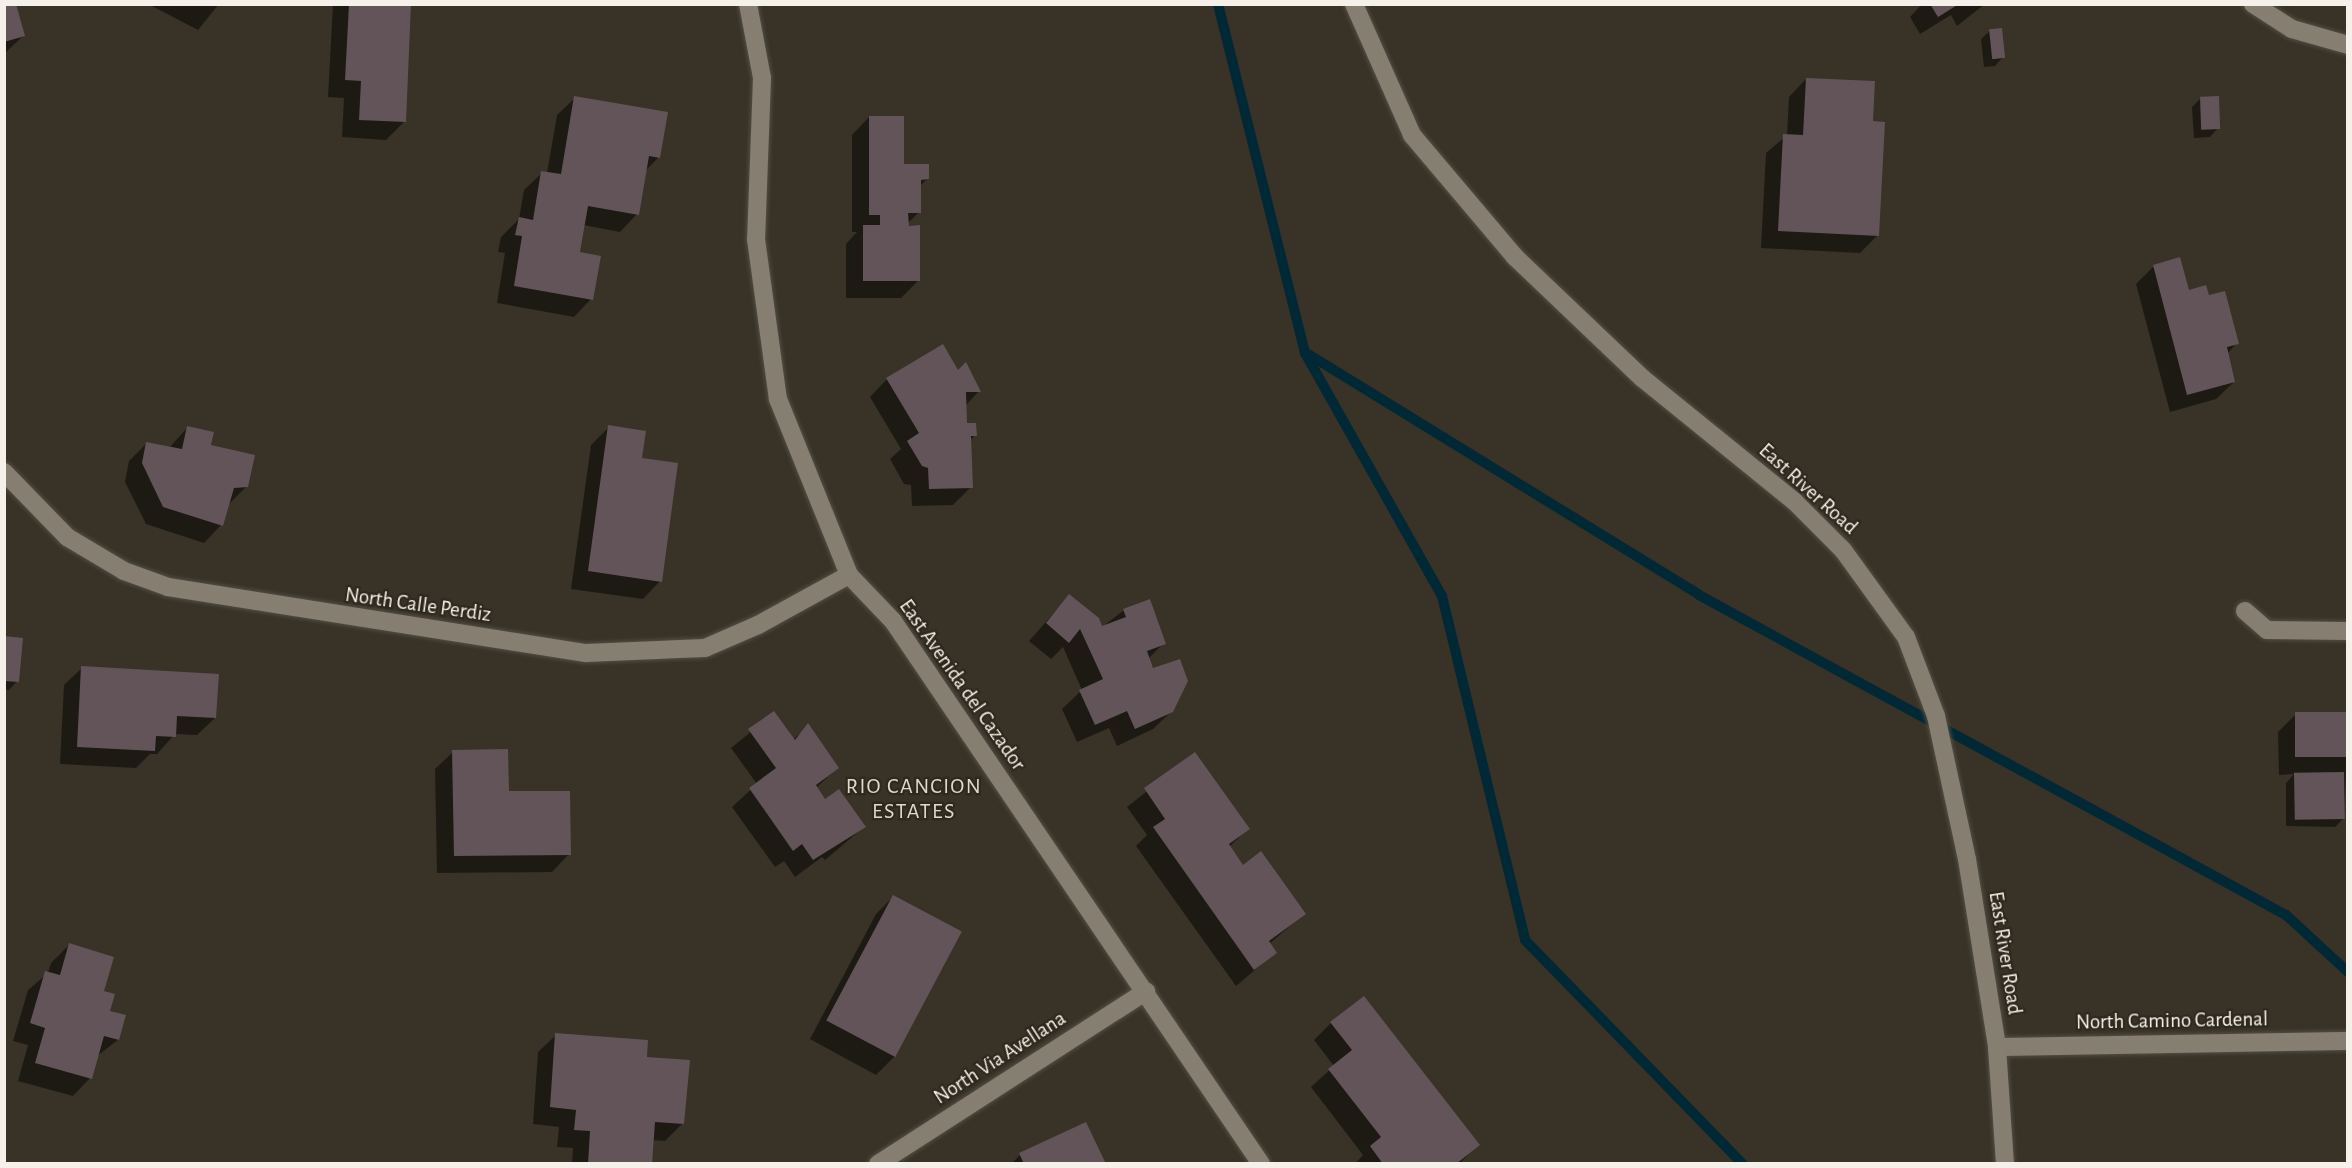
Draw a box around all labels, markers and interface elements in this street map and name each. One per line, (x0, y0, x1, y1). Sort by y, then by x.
street label: East River Road (1753, 438, 1863, 540)
street label: North Calle Perdiz (343, 582, 493, 628)
street label: East Avenida del Cazador (893, 595, 1031, 775)
district label: RIO CANCION ESTATES (846, 773, 982, 824)
street label: East River Road (1983, 890, 2027, 1016)
street label: North Via Avellana (929, 1006, 1071, 1110)
street label: North Camino Cardenal (2076, 1007, 2268, 1035)

